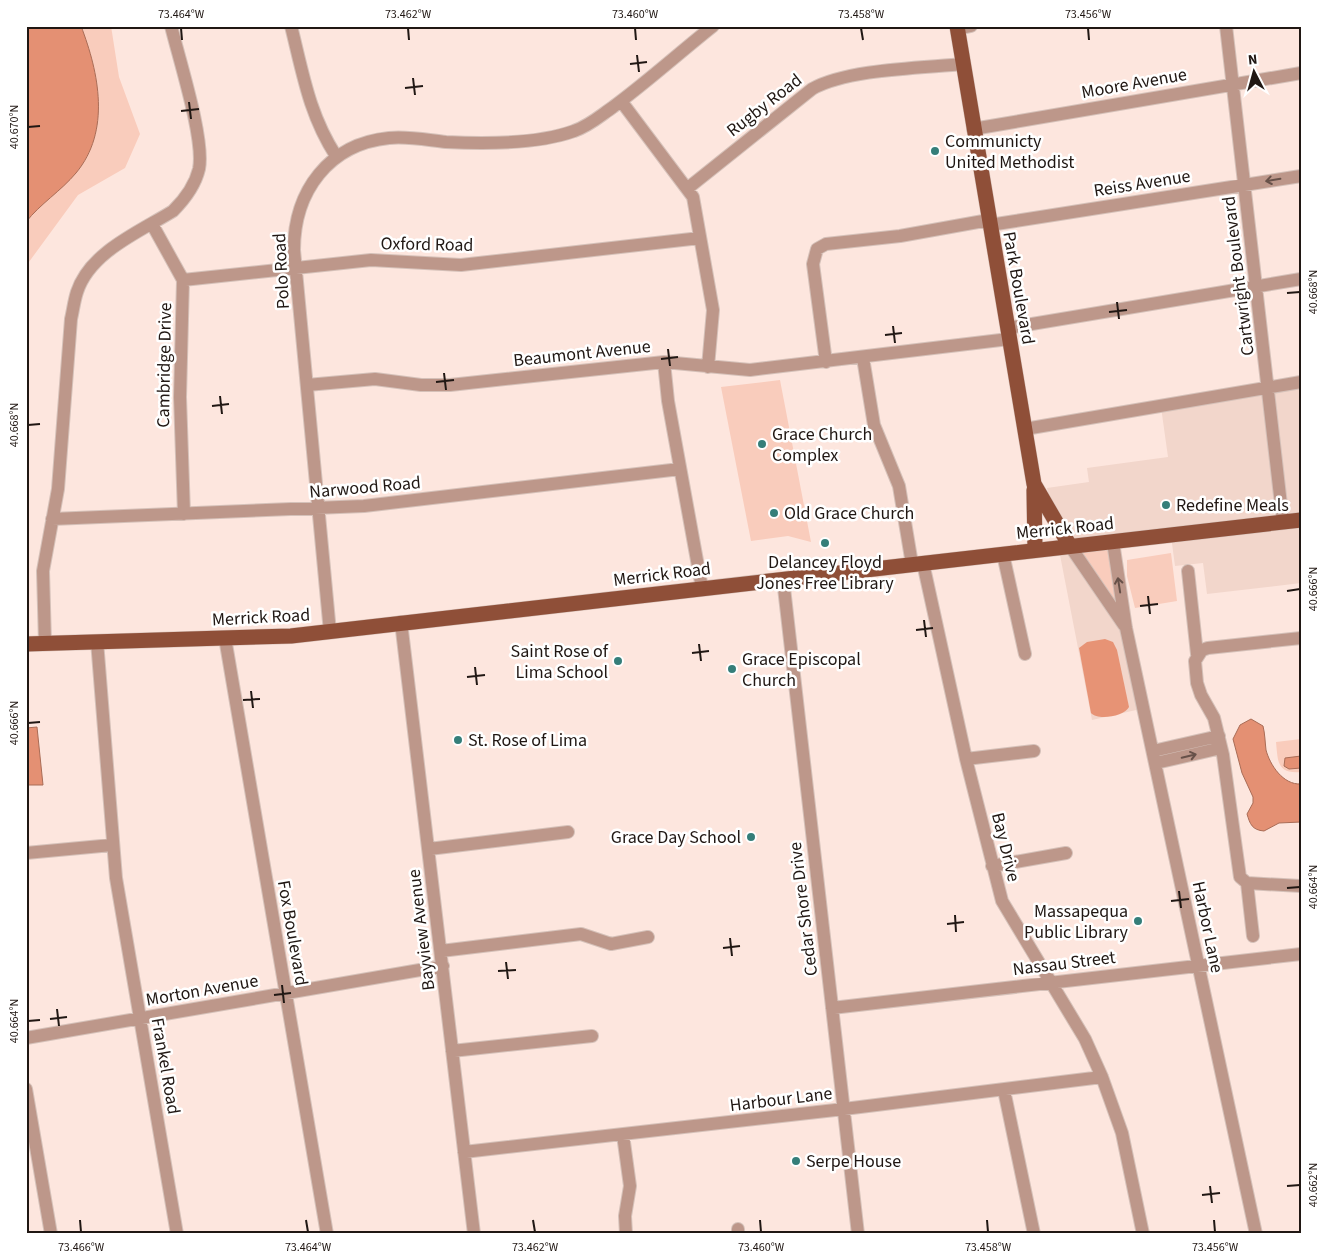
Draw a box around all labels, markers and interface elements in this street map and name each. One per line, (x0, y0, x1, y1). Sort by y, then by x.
text: 73.464°W (158, 6, 205, 23)
text: 73.462°W (385, 6, 432, 23)
text: 73.460°W (612, 6, 659, 23)
text: 73.458°W (838, 6, 885, 23)
text: 73.456°W (1065, 6, 1112, 23)
north arrow (1230, 48, 1280, 98)
text: N (1247, 50, 1258, 70)
street label: Moore Avenue (1079, 62, 1189, 105)
street label: Rugby Road (721, 68, 807, 143)
text: 40.670°N (6, 105, 23, 149)
place label: Communicty United Methodist (945, 129, 1074, 175)
marker: Communicty United Methodist (929, 145, 941, 157)
street label: Reiss Avenue (1092, 164, 1192, 203)
one-way arrow (1265, 175, 1281, 185)
street label: Cartwright Boulevard (1216, 195, 1261, 357)
street label: Park Boulevard (996, 230, 1041, 346)
street label: Oxford Road (380, 231, 474, 258)
street label: Polo Road (267, 232, 296, 310)
text: 40.668°N (1305, 270, 1322, 314)
street label: Cambridge Drive (151, 302, 178, 428)
street label: Beaumont Avenue (512, 334, 652, 373)
text: 40.668°N (6, 403, 23, 447)
place label: Grace Church Complex (772, 422, 872, 468)
marker: Grace Church Complex (756, 438, 768, 450)
street label: Narwood Road (308, 470, 422, 505)
place label: Redefine Meals (1176, 493, 1289, 518)
marker: Redefine Meals (1160, 499, 1172, 511)
place label: Old Grace Church (784, 501, 914, 526)
marker: Old Grace Church (768, 507, 780, 519)
street label: Merrick Road (1015, 511, 1115, 546)
marker: Delancey Floyd Jones Free Library (819, 537, 831, 549)
place label: Delancey Floyd Jones Free Library (756, 550, 894, 596)
street label: Merrick Road (612, 556, 712, 593)
text: 40.666°N (1305, 567, 1322, 611)
one-way arrow (1114, 577, 1124, 593)
street label: Merrick Road (211, 602, 311, 633)
place label: Saint Rose of Lima School (511, 639, 609, 685)
place label: Grace Episcopal Church (742, 647, 861, 693)
marker: Saint Rose of Lima School (612, 655, 624, 667)
marker: Grace Episcopal Church (726, 663, 738, 675)
text: 40.666°N (6, 701, 23, 745)
place label: St. Rose of Lima (468, 728, 587, 753)
marker: St. Rose of Lima (452, 734, 464, 746)
one-way arrow (1180, 751, 1196, 760)
street label: Bay Drive (985, 810, 1026, 884)
place label: Grace Day School (611, 825, 741, 850)
marker: Grace Day School (745, 831, 757, 843)
street label: Cedar Shore Drive (783, 840, 824, 977)
text: 40.664°N (1305, 865, 1322, 909)
street label: Bayview Avenue (402, 868, 441, 992)
street label: Fox Boulevard (271, 878, 314, 988)
street label: Harbor Lane (1186, 879, 1229, 975)
place label: Massapequa Public Library (1024, 899, 1129, 945)
marker: Massapequa Public Library (1132, 915, 1144, 927)
street label: Nassau Street (1011, 945, 1117, 982)
street label: Morton Avenue (144, 968, 260, 1013)
text: 40.664°N (6, 999, 23, 1043)
street label: Frankel Road (145, 1016, 186, 1116)
street label: Harbour Lane (728, 1081, 834, 1118)
place label: Serpe House (806, 1149, 901, 1174)
marker: Serpe House (790, 1155, 802, 1167)
text: 40.662°N (1305, 1163, 1322, 1207)
text: 73.466°W (58, 1239, 105, 1256)
text: 73.464°W (285, 1239, 332, 1256)
text: 73.462°W (512, 1239, 559, 1256)
text: 73.460°W (738, 1239, 785, 1256)
text: 73.458°W (965, 1239, 1012, 1256)
text: 73.456°W (1192, 1239, 1239, 1256)

